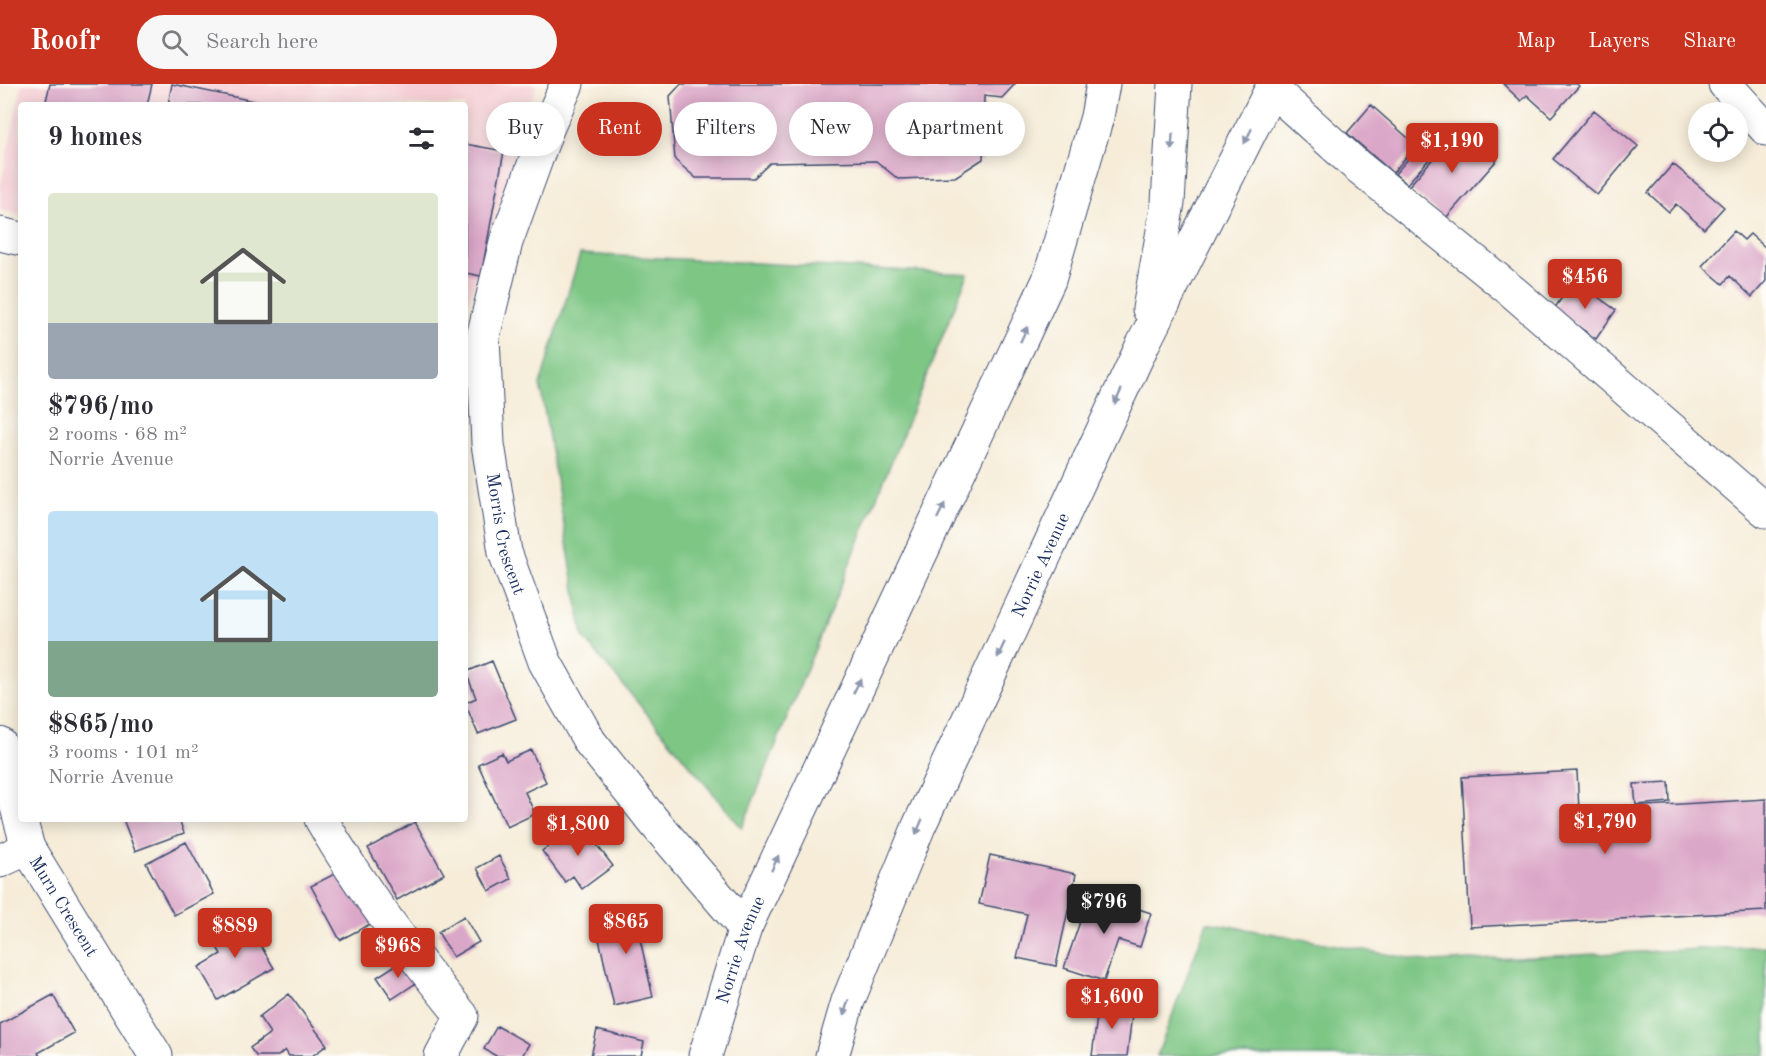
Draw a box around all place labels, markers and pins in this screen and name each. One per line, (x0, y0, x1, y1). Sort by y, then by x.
pin: $1,190 (1403, 123, 1501, 174)
pin: $456 (1549, 259, 1621, 310)
pin: $1,790 (1556, 804, 1654, 855)
pin: $1,800 (529, 806, 627, 857)
pin: $796 (1068, 884, 1140, 935)
pin: $865 (590, 904, 662, 955)
pin: $889 (199, 908, 271, 959)
pin: $968 (362, 928, 434, 979)
pin: $1,600 (1063, 979, 1161, 1030)

